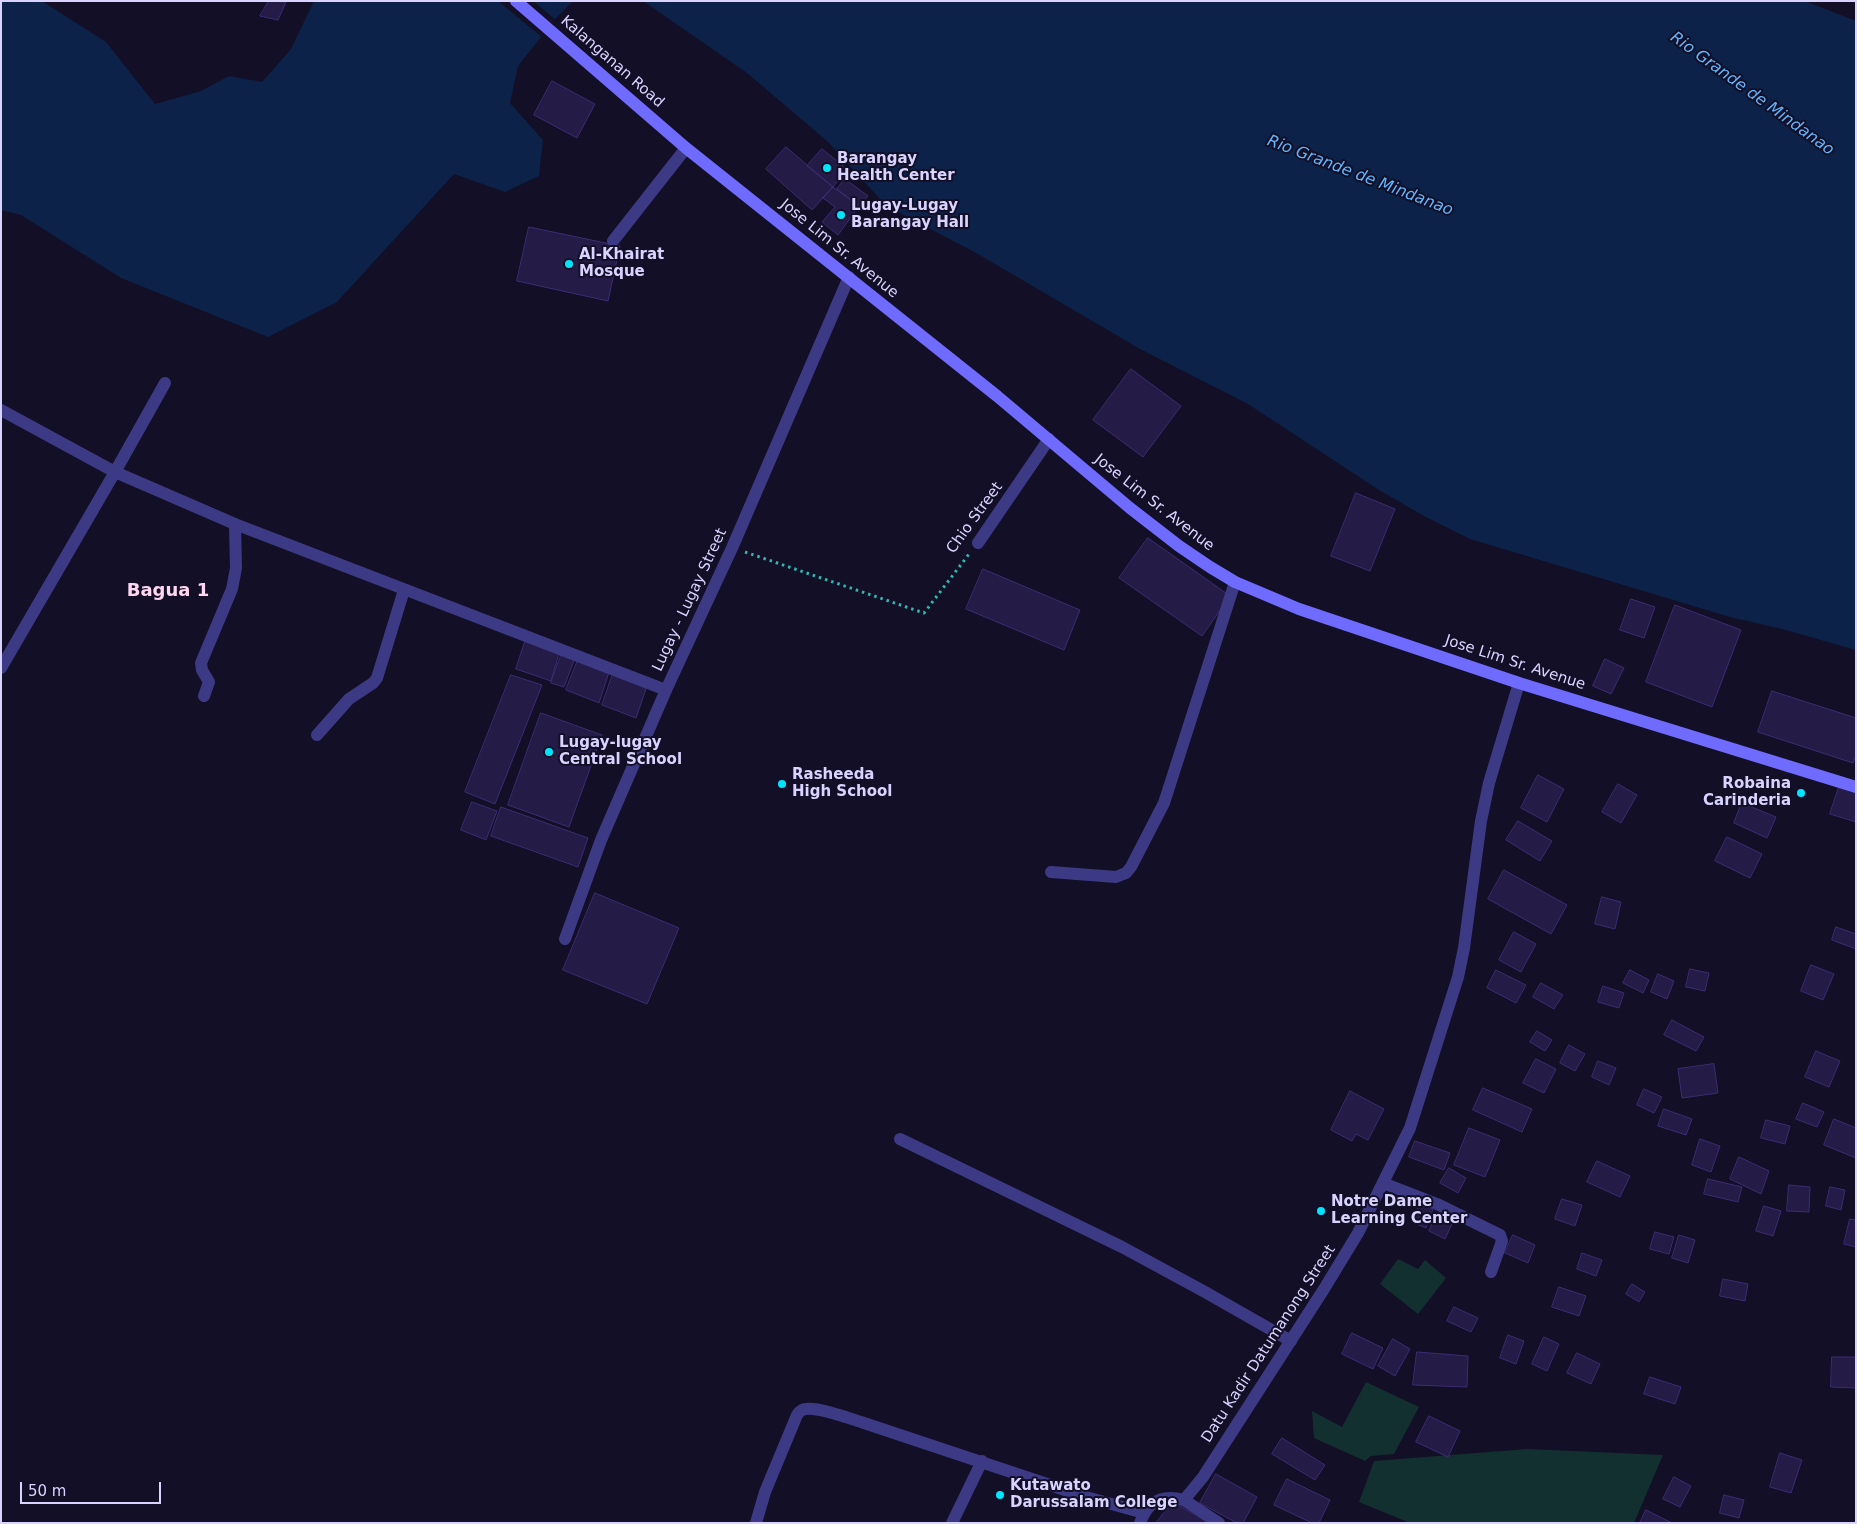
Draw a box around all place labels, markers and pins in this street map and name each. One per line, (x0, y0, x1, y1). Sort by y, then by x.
place label: Barangay Health Center (837, 150, 955, 185)
marker: Barangay Health Center (821, 162, 833, 174)
place label: Lugay-Lugay Barangay Hall (851, 197, 969, 232)
marker: Lugay-Lugay Barangay Hall (835, 209, 847, 221)
place label: Al-Khairat Mosque (579, 246, 664, 281)
marker: Al-Khairat Mosque (563, 258, 575, 270)
place label: Lugay-lugay Central School (559, 734, 682, 769)
marker: Lugay-lugay Central School (543, 746, 555, 758)
place label: Rasheeda High School (792, 766, 892, 801)
place label: Robaina Carinderia (1703, 775, 1791, 810)
marker: Rasheeda High School (776, 778, 788, 790)
marker: Robaina Carinderia (1795, 787, 1807, 799)
place label: Notre Dame Learning Center (1331, 1193, 1467, 1228)
marker: Notre Dame Learning Center (1315, 1205, 1327, 1217)
place label: Kutawato Darussalam College (1010, 1477, 1177, 1512)
marker: Kutawato Darussalam College (994, 1489, 1006, 1501)

